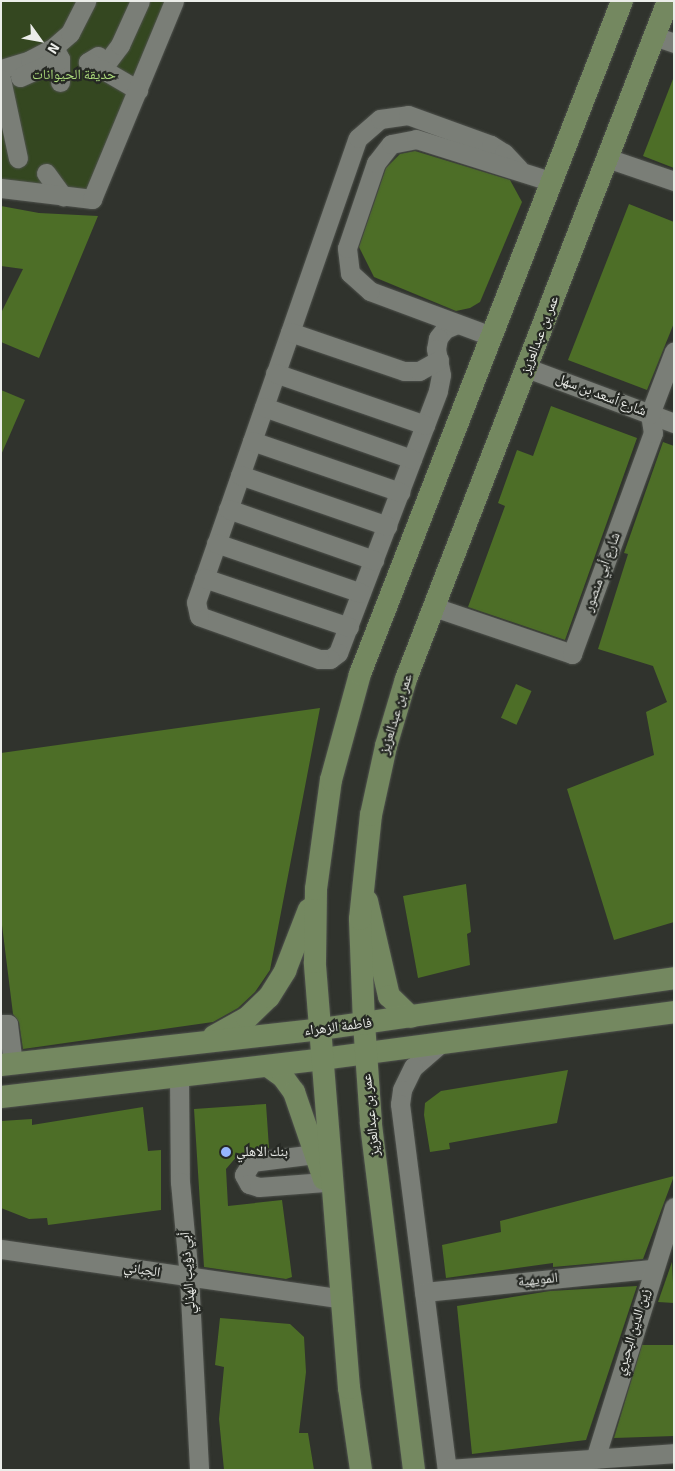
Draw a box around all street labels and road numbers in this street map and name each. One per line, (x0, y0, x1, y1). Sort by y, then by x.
street label: عمر بن عبدالعزيز (517, 293, 563, 377)
street label: شارع أسعد بن سهل (553, 370, 649, 420)
street label: شارع أبي منصور (580, 530, 624, 614)
street label: عمر بن عبدالعزيز (376, 672, 416, 756)
street label: فاطمة الزهراء (303, 1015, 373, 1039)
street label: عمر بن عبدالعزيز (358, 1073, 384, 1157)
street label: أبي ذؤيب الهذلي (177, 1231, 199, 1315)
street label: الجباني (123, 1259, 161, 1281)
street label: المويهية (517, 1270, 559, 1290)
street label: زين الدين البحيري (612, 1287, 654, 1377)

